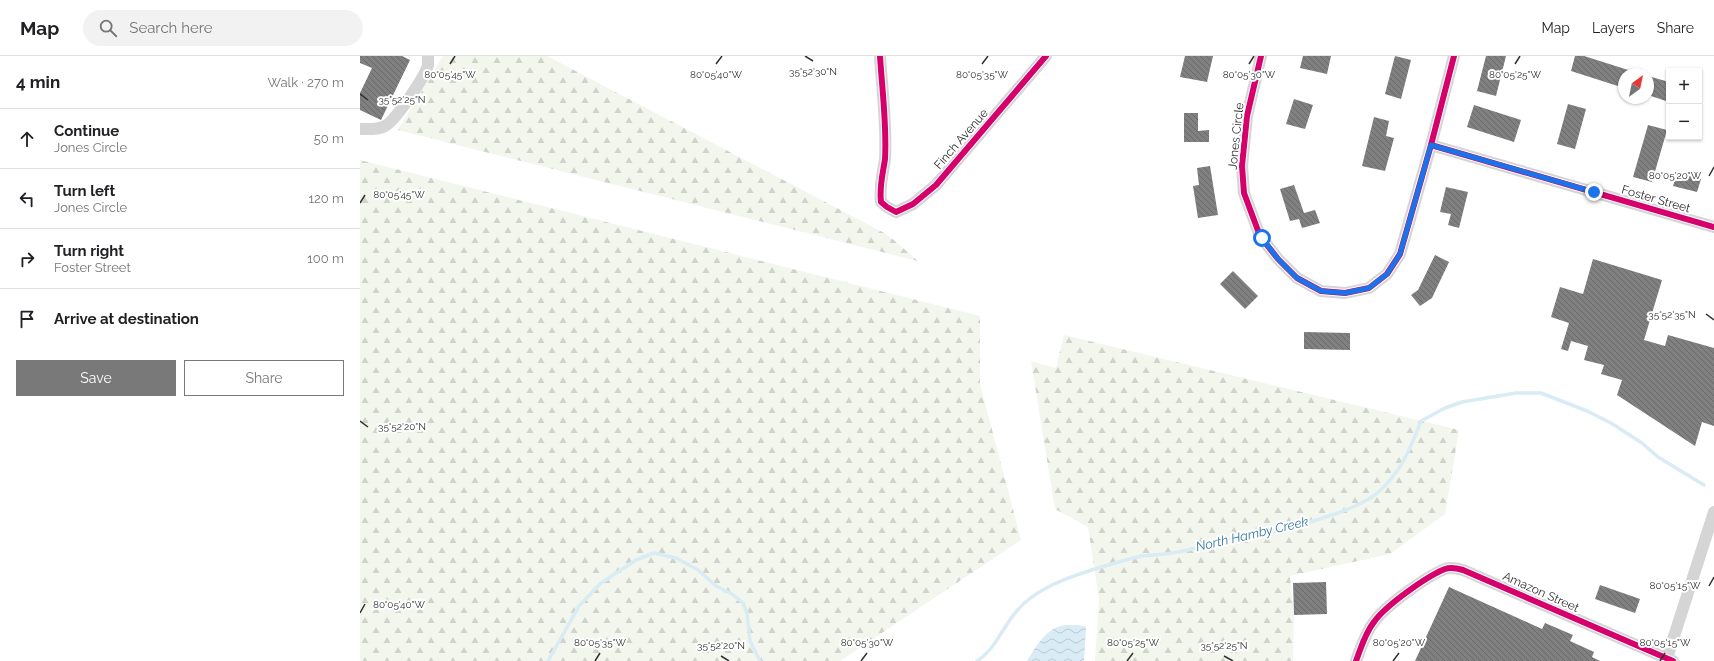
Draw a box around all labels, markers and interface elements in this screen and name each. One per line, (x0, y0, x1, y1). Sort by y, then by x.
search box (83, 10, 363, 46)
text: Map (20, 17, 59, 39)
icon: search (97, 17, 119, 39)
text: Search here (129, 19, 213, 37)
text: Map (1542, 20, 1570, 36)
text: Layers (1592, 20, 1635, 36)
text: Share (1657, 20, 1694, 36)
text: 35°52'30"N (789, 66, 837, 77)
north arrow (1618, 68, 1654, 104)
map controls (1666, 68, 1702, 140)
button: + (1666, 68, 1702, 104)
text: 80°05'45"W (424, 69, 476, 80)
text: 80°05'40"W (690, 69, 743, 80)
text: 80°05'35"W (956, 69, 1009, 80)
text: 80°05'30"W (1223, 69, 1276, 80)
text: 80°05'25"W (1489, 69, 1541, 80)
text: 4 min (16, 72, 60, 92)
text: Walk · 270 m (268, 75, 344, 90)
text: 35°52'25"N (378, 94, 426, 105)
street label: Jones Circle (1226, 102, 1246, 170)
button: − (1666, 104, 1702, 140)
street label: Finch Avenue (931, 106, 991, 172)
text: Continue (54, 122, 119, 140)
icon: ahead (16, 128, 38, 150)
text: 50 m (314, 131, 344, 146)
text: Jones Circle (54, 140, 127, 155)
text: 80°05'20"W (1649, 170, 1702, 181)
text: Turn left (54, 182, 115, 200)
route end (1585, 183, 1603, 201)
street label: Foster Street (1620, 183, 1692, 215)
icon: left (16, 188, 38, 210)
text: 80°05'45"W (373, 189, 425, 200)
text: 120 m (308, 191, 344, 206)
text: Jones Circle (54, 200, 127, 215)
route start (1253, 229, 1271, 247)
text: Turn right (54, 242, 124, 260)
icon: right (16, 248, 38, 270)
text: 100 m (307, 251, 344, 266)
text: Foster Street (54, 260, 131, 275)
icon: arrive (16, 308, 38, 330)
text: 35°52'35"N (1648, 309, 1696, 320)
text: Arrive at destination (54, 310, 199, 328)
button: Save (16, 360, 176, 396)
button: Share (184, 360, 344, 396)
text: 35°52'20"N (378, 421, 426, 432)
water label: North Hamby Creek (1194, 514, 1310, 554)
street label: Amazon Street (1501, 569, 1581, 615)
text: 80°05'15"W (1650, 580, 1701, 591)
text: 80°05'40"W (373, 599, 426, 610)
text: 80°05'35"W (574, 637, 627, 648)
text: 80°05'30"W (841, 637, 894, 648)
text: 80°05'25"W (1107, 637, 1159, 648)
text: 80°05'20"W (1373, 637, 1426, 648)
text: 80°05'15"W (1640, 637, 1691, 648)
text: 35°52'20"N (697, 640, 745, 651)
text: 35°52'25"N (1200, 640, 1248, 651)

